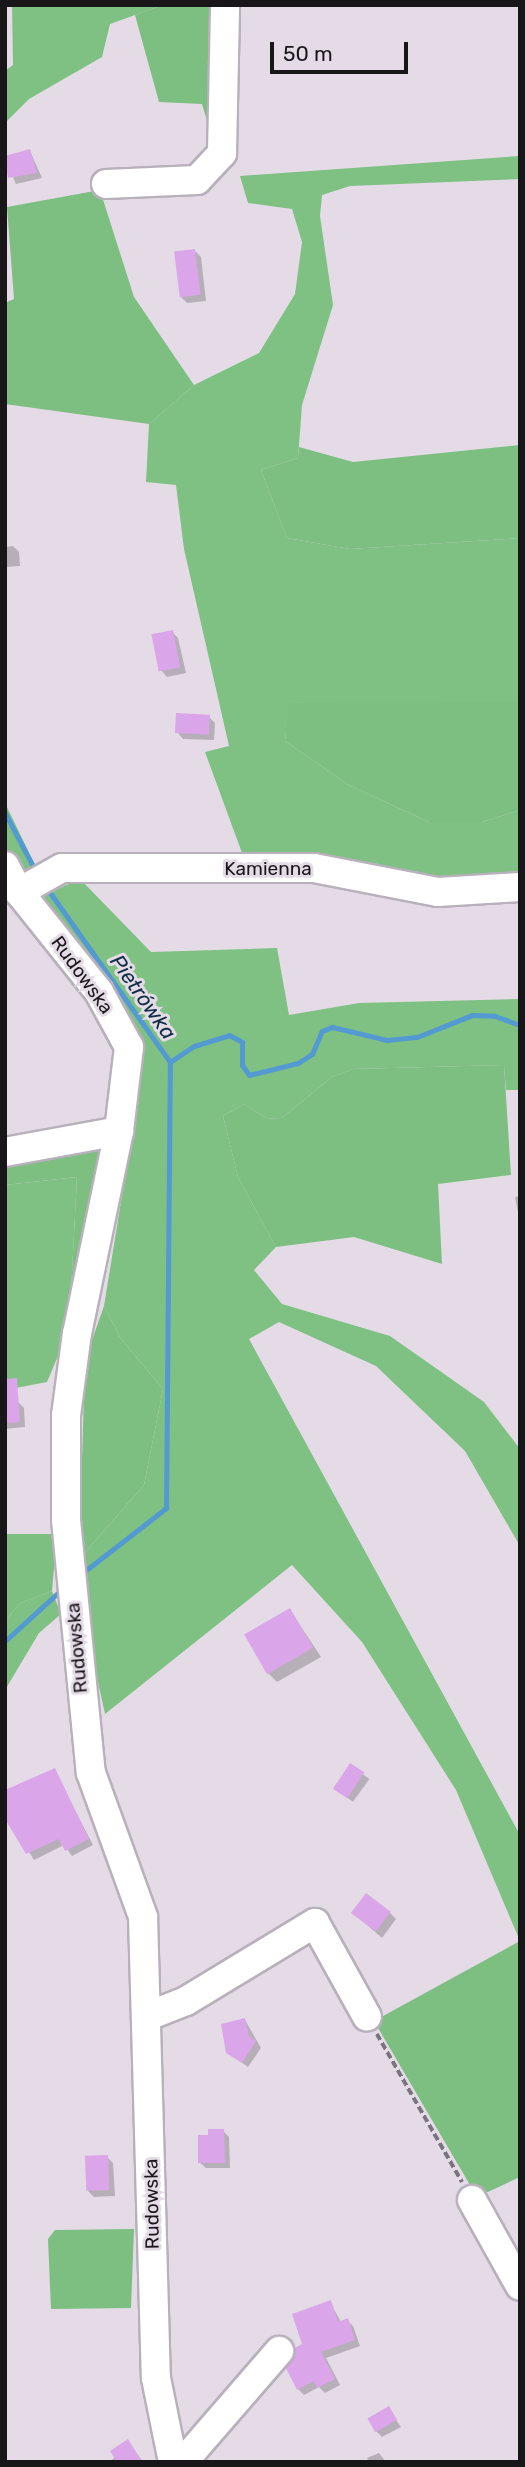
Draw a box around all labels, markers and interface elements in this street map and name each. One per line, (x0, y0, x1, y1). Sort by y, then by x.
scale bar (273, 28, 411, 72)
text: 50 m (283, 41, 333, 66)
street label: Kamienna (224, 858, 312, 880)
street label: Rudowska (46, 932, 118, 1018)
water label: Pietrówka (105, 950, 181, 1044)
street label: Rudowska (62, 1602, 92, 1694)
street label: Rudowska (140, 2158, 164, 2250)

